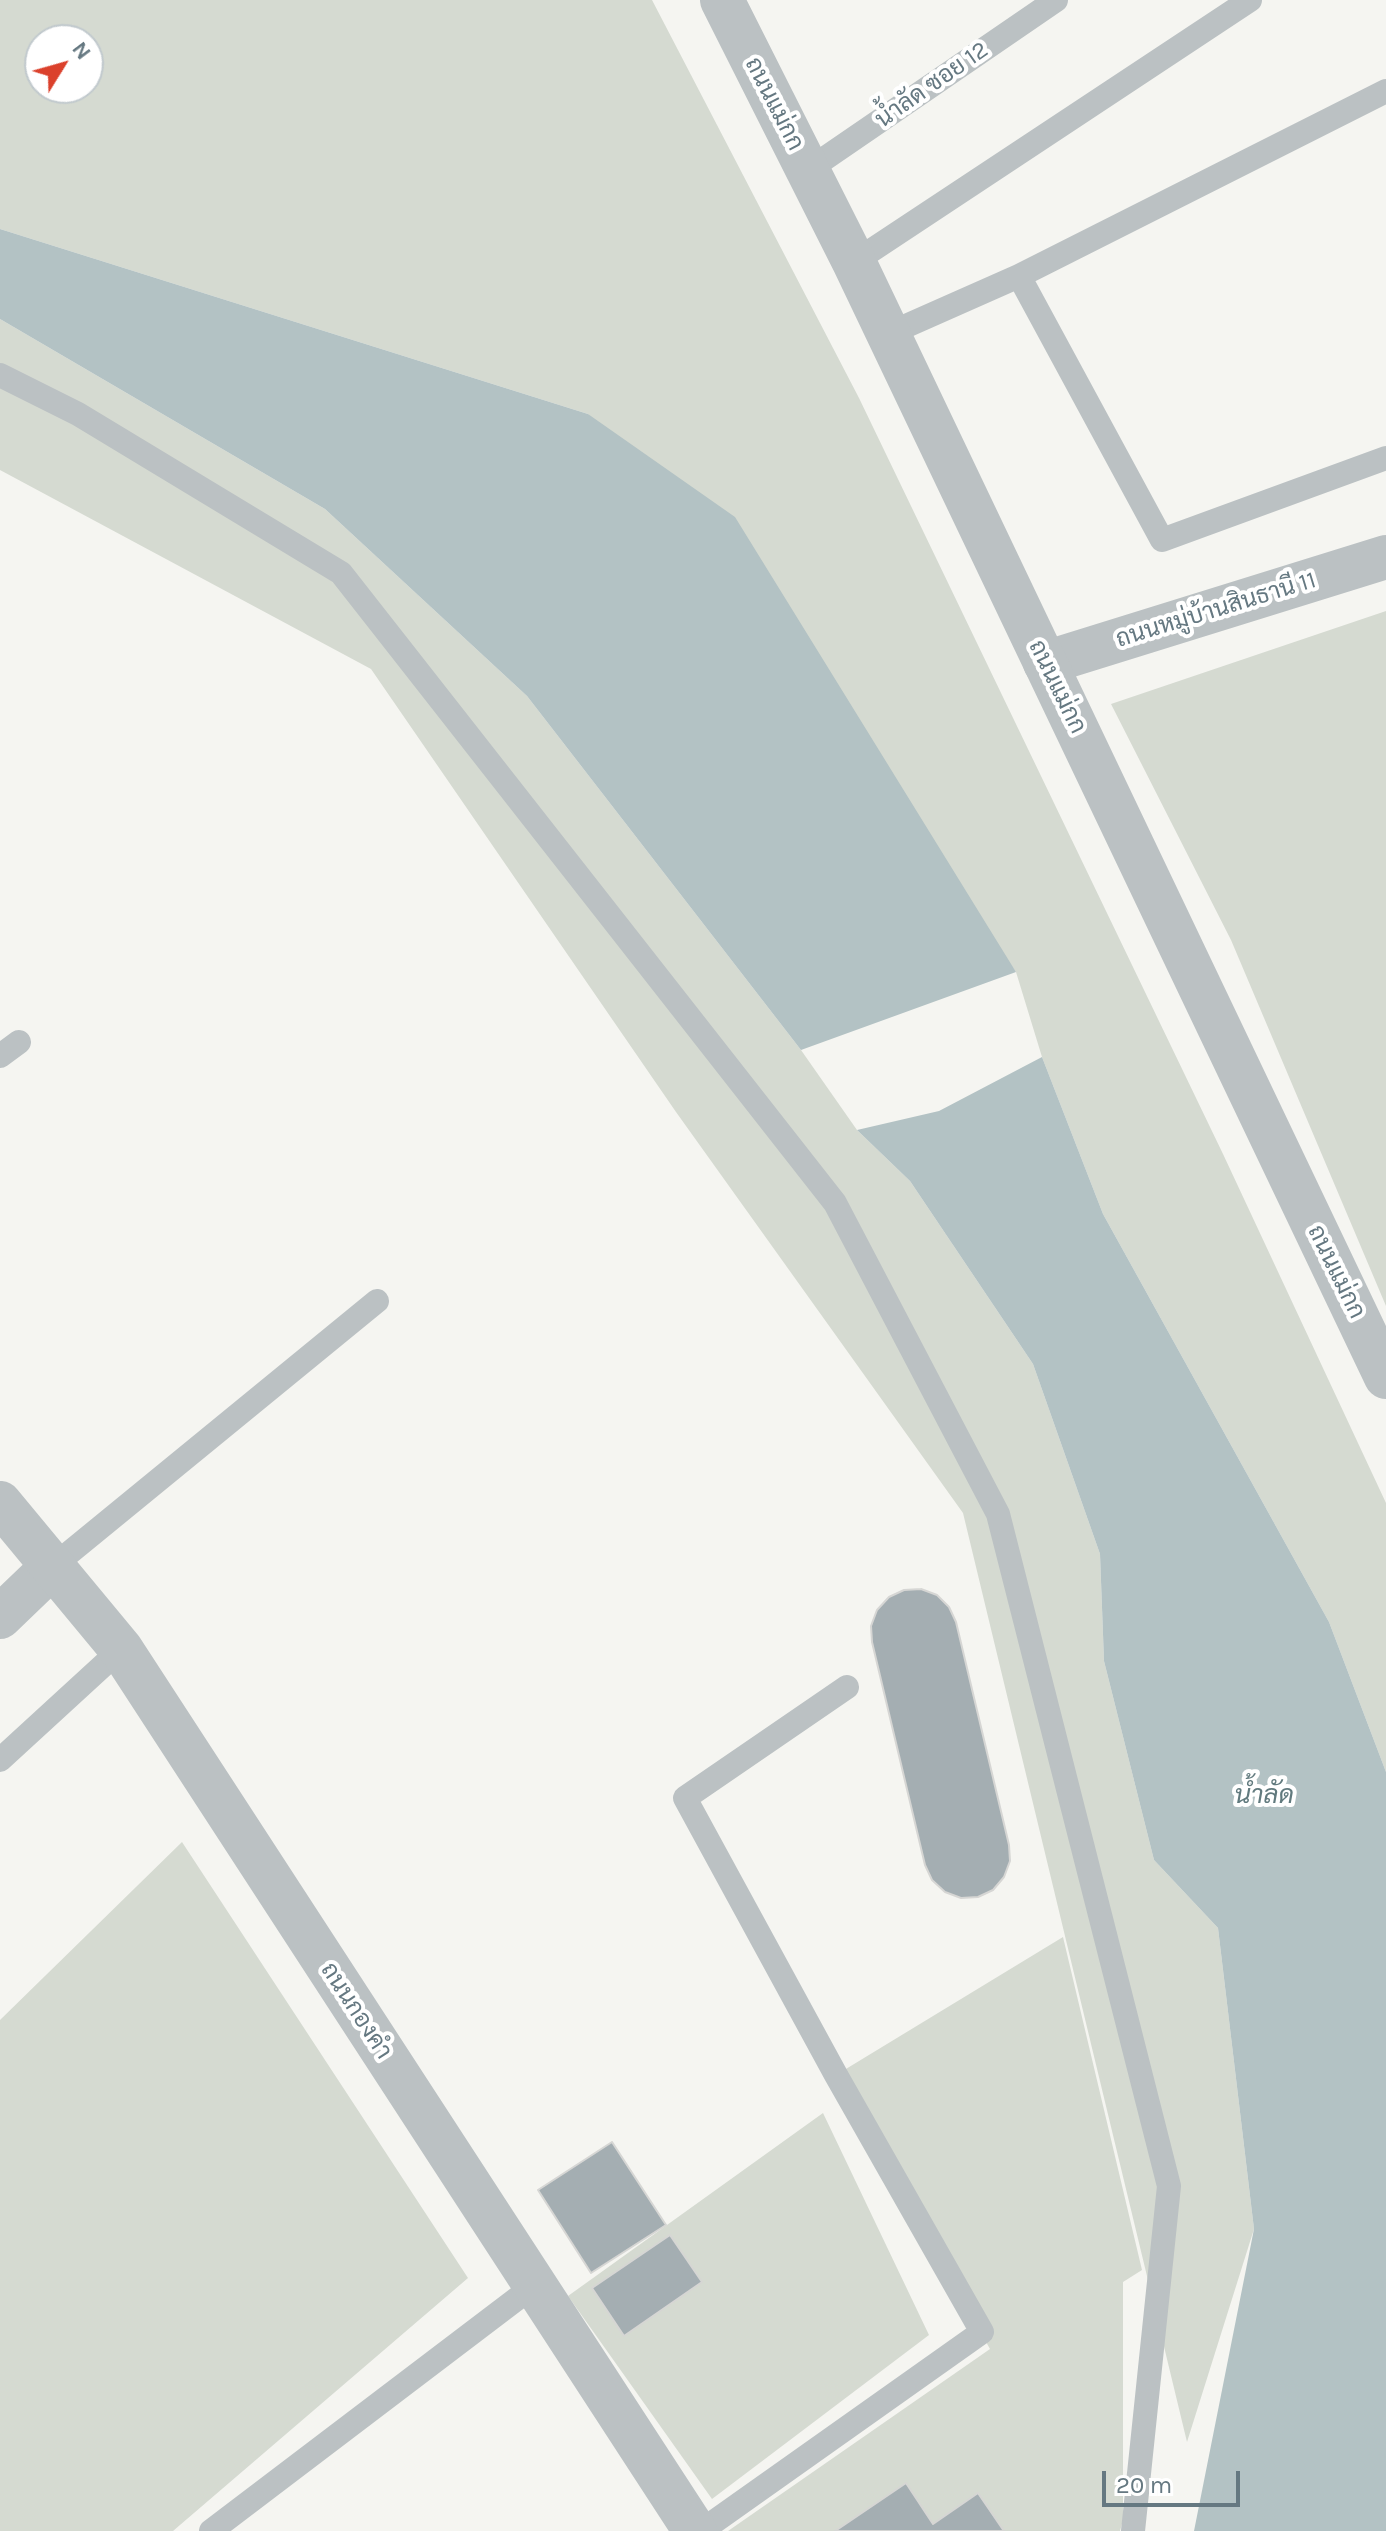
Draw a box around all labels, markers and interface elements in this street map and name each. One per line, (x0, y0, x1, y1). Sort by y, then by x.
north arrow (24, 24, 104, 104)
street label: น้ำลัด ซอย 12 (870, 36, 994, 134)
text: N (66, 37, 97, 65)
street label: ถนนแม่กก (738, 53, 810, 155)
street label: ถนนหมู่บ้านสินธานี 11 (1113, 566, 1319, 654)
street label: ถนนแม่กก (1022, 635, 1092, 739)
street label: ถนนแม่กก (1301, 1220, 1371, 1324)
water label: น้ำลัด (1234, 1780, 1294, 1812)
street label: ถนนกองคำ (314, 1957, 398, 2065)
scale bar (1106, 2455, 1244, 2505)
text: 20 m (1116, 2471, 1172, 2499)

